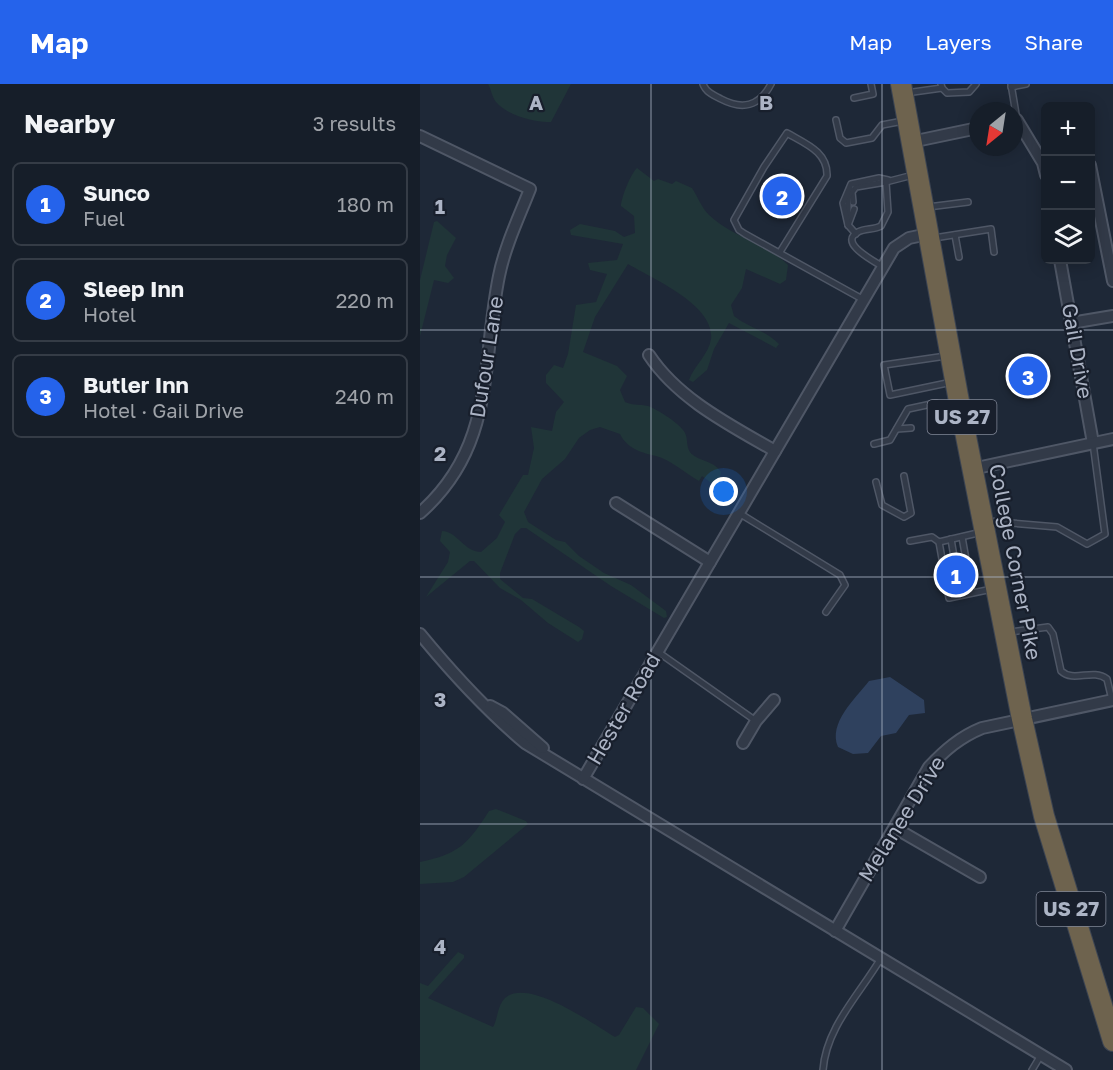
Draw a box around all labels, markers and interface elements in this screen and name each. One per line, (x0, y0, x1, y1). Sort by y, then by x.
text: Map (30, 26, 88, 59)
text: Map (849, 29, 892, 55)
text: Layers (925, 29, 992, 55)
text: Share (1025, 29, 1083, 55)
text: A (529, 90, 543, 114)
text: B (759, 90, 773, 114)
north arrow (969, 102, 1023, 156)
map controls (1041, 102, 1095, 264)
button: + (1041, 102, 1095, 156)
text: Nearby (24, 108, 115, 139)
text: 3 results (313, 111, 396, 135)
button: − (1041, 156, 1095, 210)
pin: 2 (762, 174, 802, 218)
text: Sunco (83, 179, 150, 206)
text: 1 (40, 192, 51, 216)
text: 180 m (337, 192, 394, 216)
text: 1 (435, 194, 445, 218)
text: Fuel (83, 206, 125, 230)
button: layers (1041, 210, 1095, 264)
text: Sleep Inn (83, 275, 184, 302)
text: 2 (39, 288, 52, 312)
text: 220 m (336, 288, 394, 312)
street label: Dufour Lane (464, 294, 508, 419)
street label: Gail Drive (1057, 301, 1099, 401)
text: Hotel (83, 302, 136, 326)
pin: 3 (1008, 354, 1048, 398)
text: Butler Inn (83, 371, 189, 398)
text: 3 (39, 384, 52, 408)
text: 240 m (335, 384, 394, 408)
text: Hotel · Gail Drive (83, 398, 244, 422)
road number: US 27 (928, 400, 996, 434)
text: 2 (434, 441, 446, 465)
street label: College Corner Pike (984, 462, 1048, 662)
your location (709, 477, 738, 506)
pin: 1 (936, 552, 976, 598)
street label: Hester Road (581, 648, 666, 769)
text: 3 (434, 687, 446, 711)
street label: Melanee Drive (852, 751, 950, 886)
road number: US 27 (1036, 892, 1106, 926)
text: 4 (434, 934, 446, 958)

